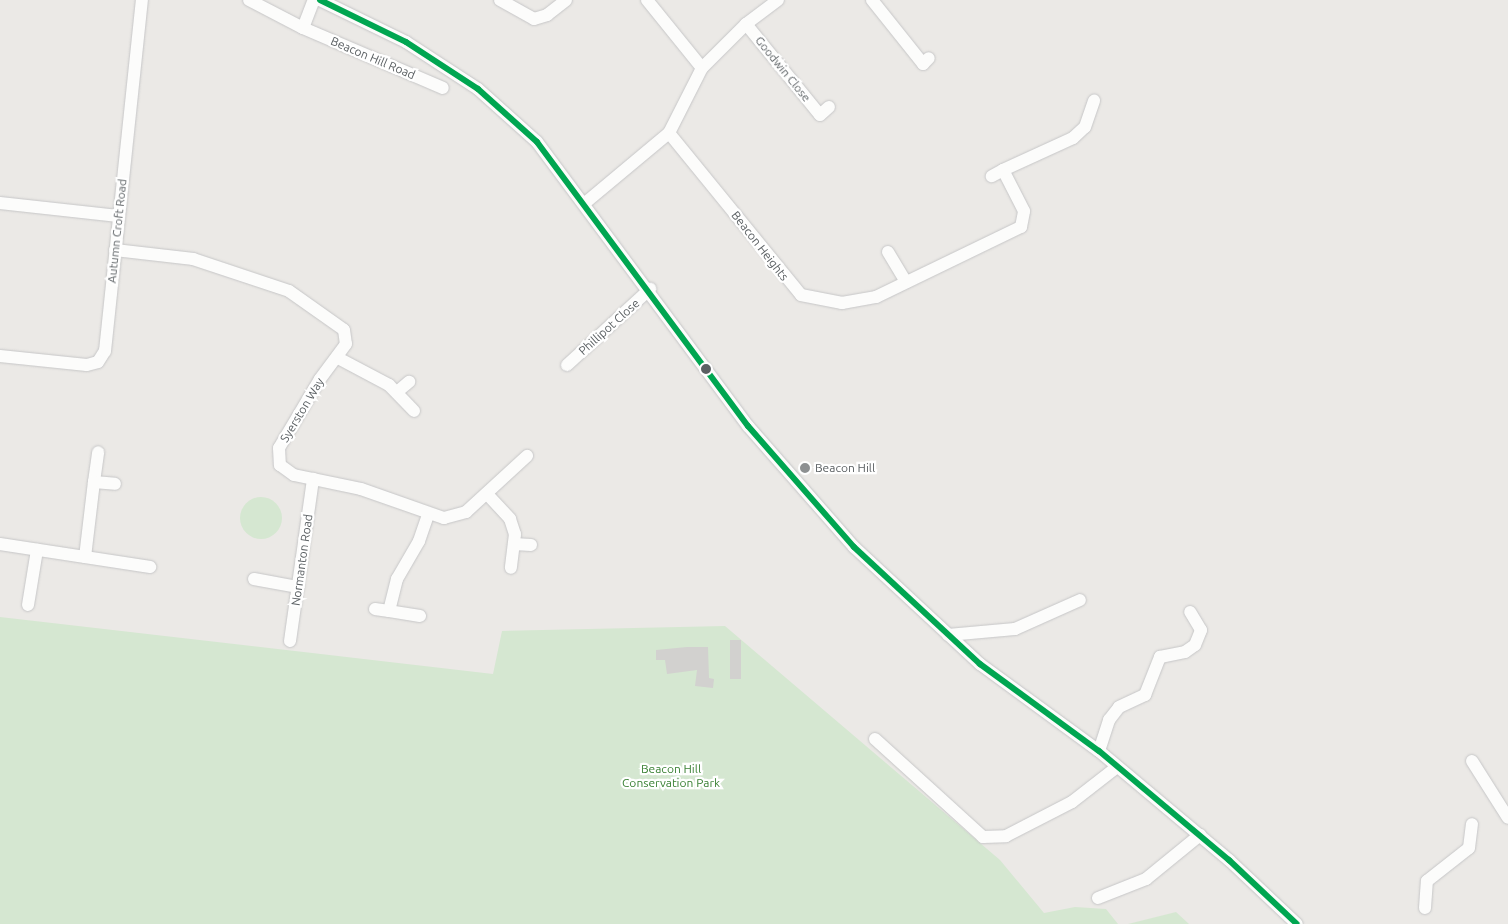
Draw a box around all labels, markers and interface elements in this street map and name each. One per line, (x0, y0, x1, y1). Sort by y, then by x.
street label: Goodwin Close (752, 33, 814, 105)
street label: Beacon Hill Road (329, 34, 417, 82)
street label: Autumn Croft Road (104, 178, 130, 284)
street label: Beacon Heights (728, 208, 792, 284)
street label: Phillipot Close (576, 296, 642, 358)
unlabelled marker (701, 364, 711, 374)
street label: Syerston Way (277, 375, 327, 445)
place label: Beacon Hill (815, 461, 875, 475)
marker: Beacon Hill (799, 462, 811, 474)
street label: Normanton Road (288, 513, 316, 607)
park label: Beacon Hill Conservation Park (622, 762, 720, 790)

